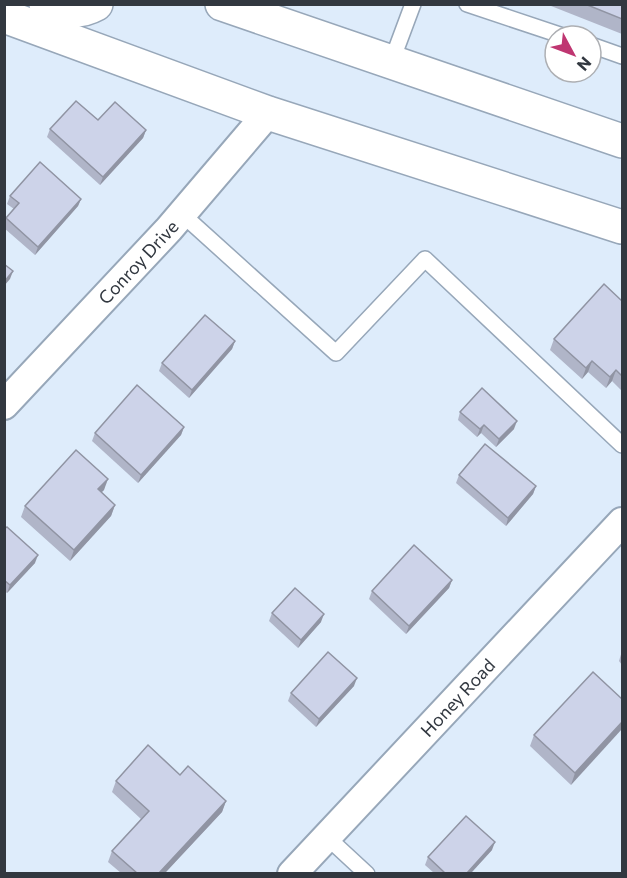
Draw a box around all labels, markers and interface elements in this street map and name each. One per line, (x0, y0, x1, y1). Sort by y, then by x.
north arrow (543, 24, 603, 84)
text: N (574, 53, 596, 75)
street label: Conroy Drive (93, 216, 183, 309)
street label: Honey Road (416, 654, 499, 741)

